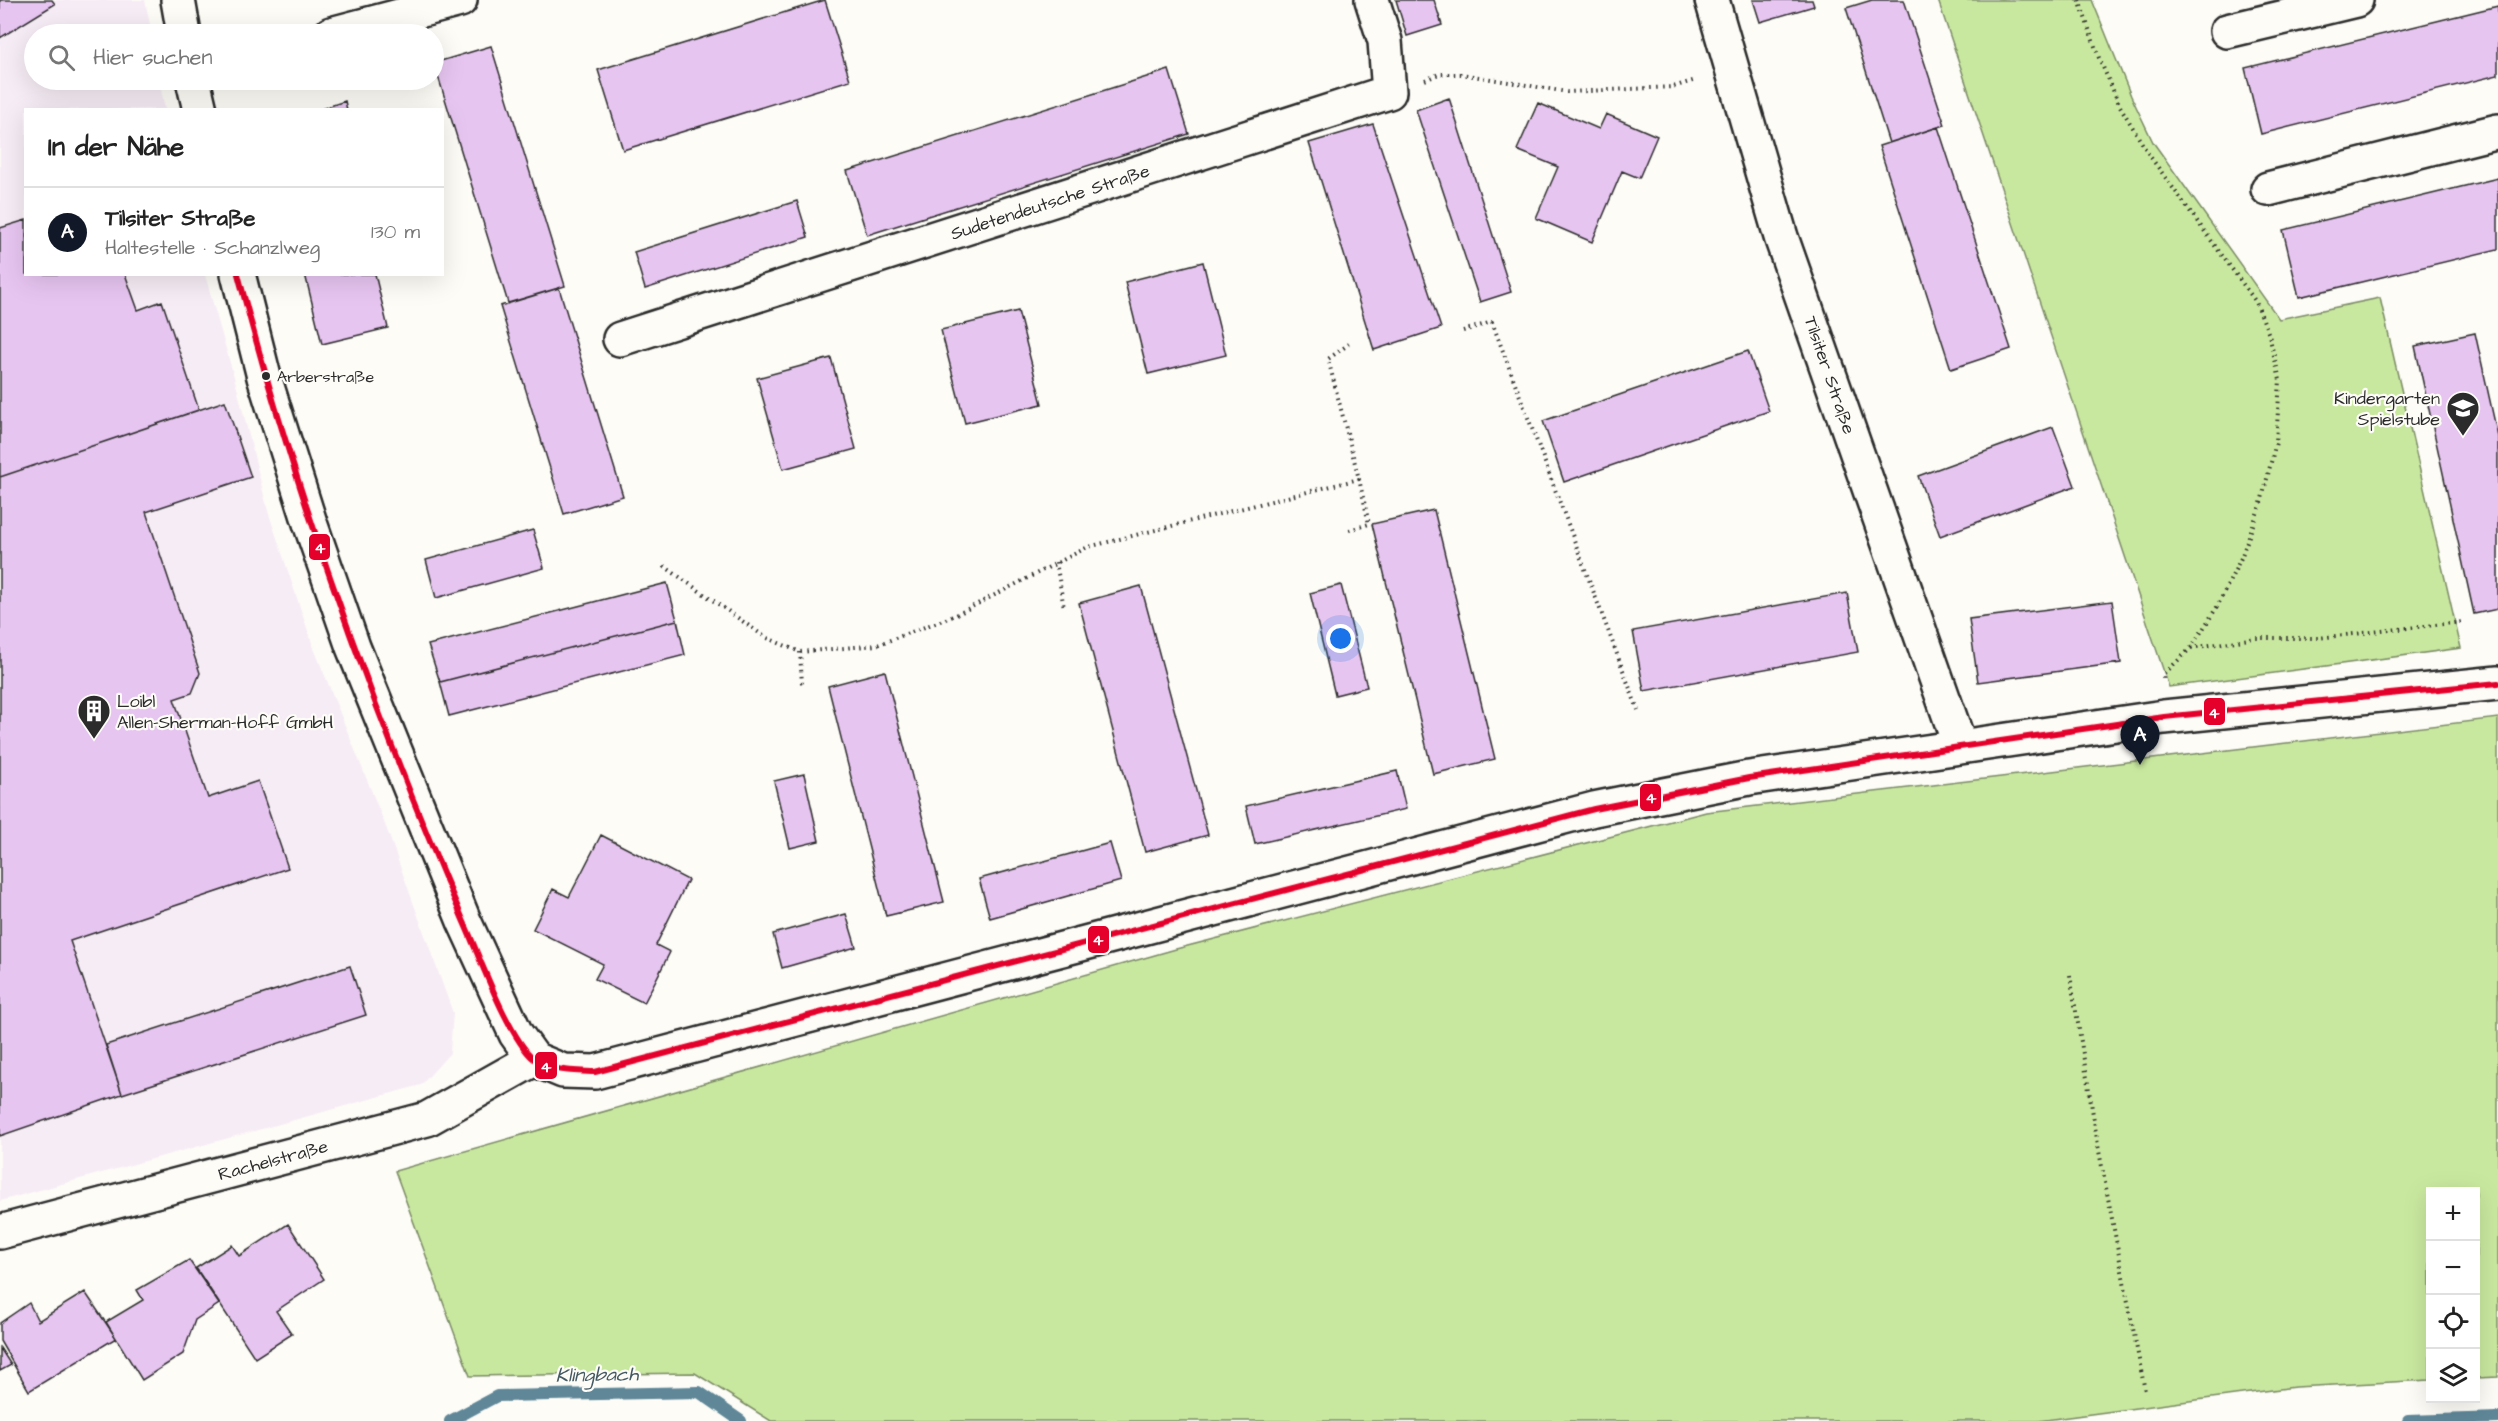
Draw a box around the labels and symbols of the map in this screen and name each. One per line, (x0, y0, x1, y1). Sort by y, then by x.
street label: Sudetendeutsche Straße (947, 158, 1153, 246)
street label: Tilsiter Straße (1798, 313, 1861, 438)
place label: Arberstraße (277, 366, 374, 388)
marker: Arberstraße (260, 370, 272, 382)
place label: Kindergarten Spielstube (2334, 386, 2440, 432)
school or university icon: Kindergarten Spielstube (2445, 390, 2481, 437)
line badge: 4 (308, 533, 331, 561)
text: 4 (315, 537, 326, 559)
your location (1326, 624, 1355, 653)
place label: Loibl Allen-Sherman-Hoff GmbH (117, 689, 334, 735)
building icon: Loibl Allen-Sherman-Hoff GmbH (76, 693, 112, 740)
line badge: 4 (2203, 697, 2226, 726)
text: 4 (2209, 702, 2220, 724)
pin: A (2120, 716, 2160, 765)
line badge: 4 (1639, 783, 1662, 812)
text: 4 (1646, 787, 1657, 809)
line badge: 4 (1087, 925, 1110, 954)
text: 4 (1093, 929, 1104, 951)
line badge: 4 (534, 1051, 558, 1080)
text: 4 (541, 1056, 552, 1078)
street label: Rachelstraße (215, 1134, 331, 1187)
water label: Klingbach (555, 1360, 640, 1391)

